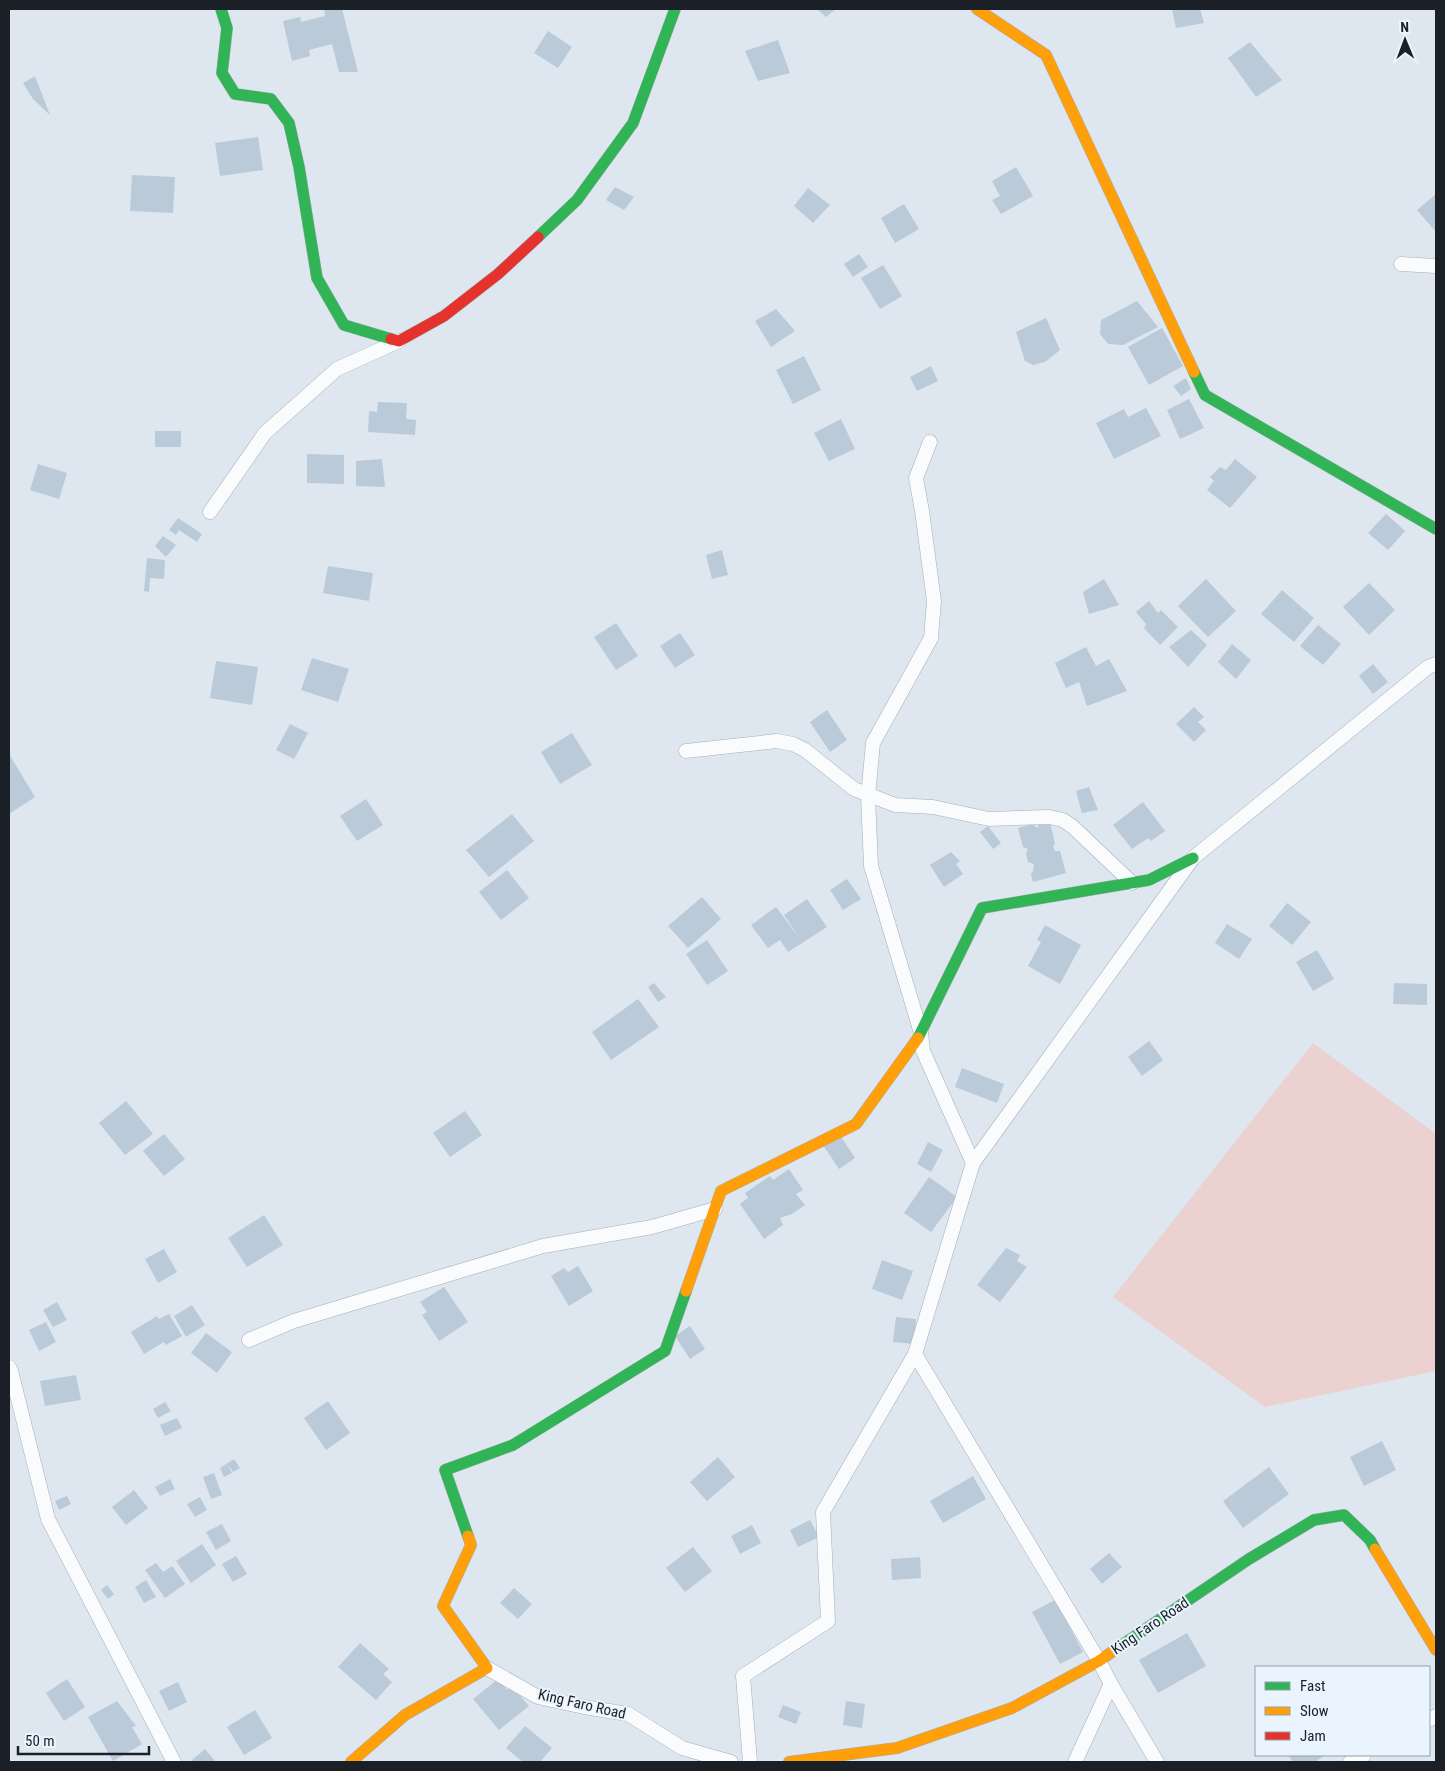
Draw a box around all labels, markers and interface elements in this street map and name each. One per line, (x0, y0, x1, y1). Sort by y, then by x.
north arrow (1380, 15, 1430, 65)
text: N (1400, 19, 1409, 35)
street label: King Faro Road (1108, 1594, 1192, 1658)
legend (1255, 1666, 1430, 1756)
text: Fast (1300, 1677, 1325, 1695)
street label: King Faro Road (536, 1685, 628, 1723)
text: Slow (1300, 1702, 1329, 1720)
scale bar (18, 1724, 149, 1756)
text: Jam (1300, 1727, 1326, 1745)
text: 50 m (25, 1732, 55, 1750)

